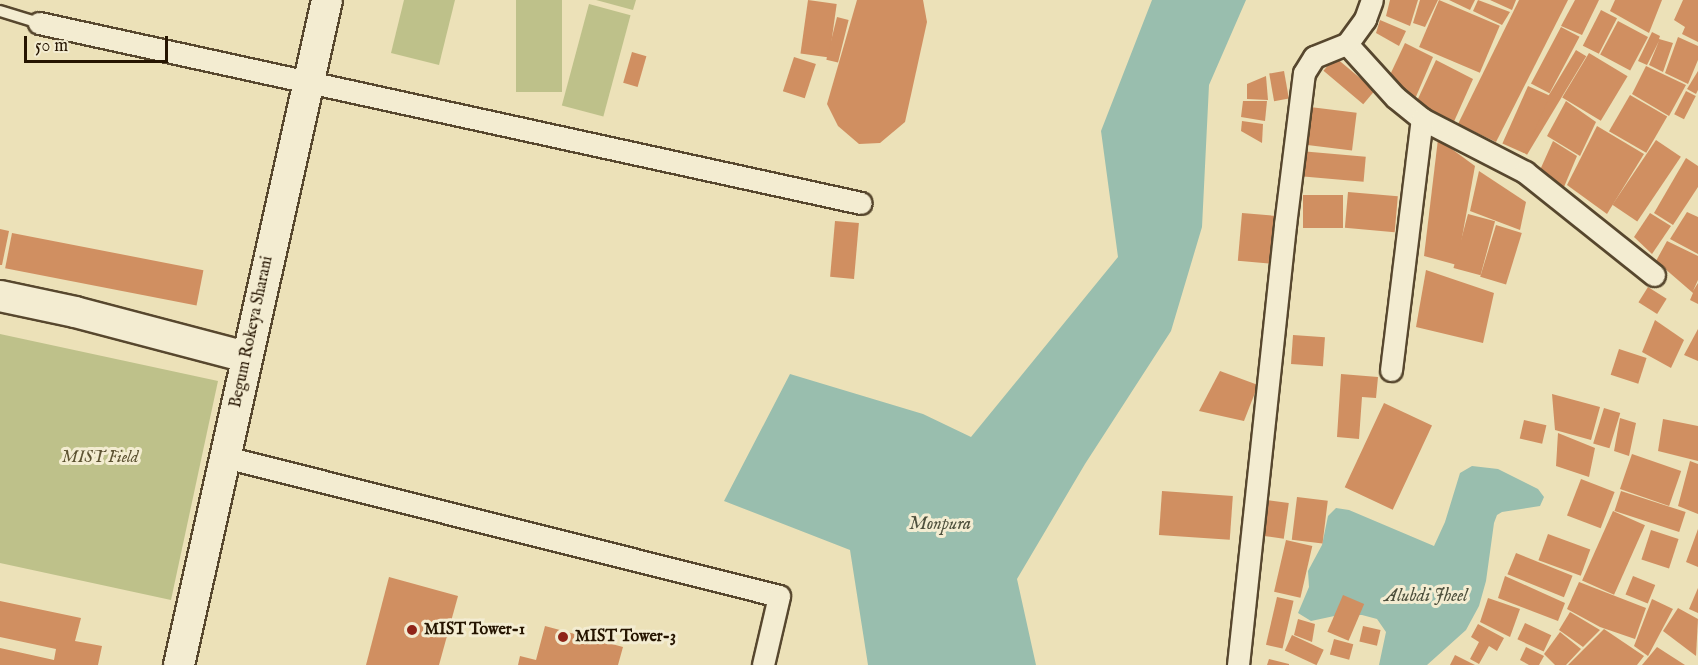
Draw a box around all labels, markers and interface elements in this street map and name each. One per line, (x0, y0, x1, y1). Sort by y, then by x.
scale bar (27, 24, 171, 62)
text: 50 m (35, 35, 68, 58)
street label: Begum Rokeya Sharani (227, 254, 277, 410)
park label: MIST Field (62, 448, 138, 468)
water label: Monpura (909, 514, 971, 536)
water label: Alubdi Jheel (1385, 586, 1467, 608)
place label: MIST Tower-1 (424, 620, 525, 640)
marker: MIST Tower-1 (405, 623, 419, 637)
place label: MIST Tower-3 (575, 627, 676, 647)
marker: MIST Tower-3 (556, 630, 570, 644)

